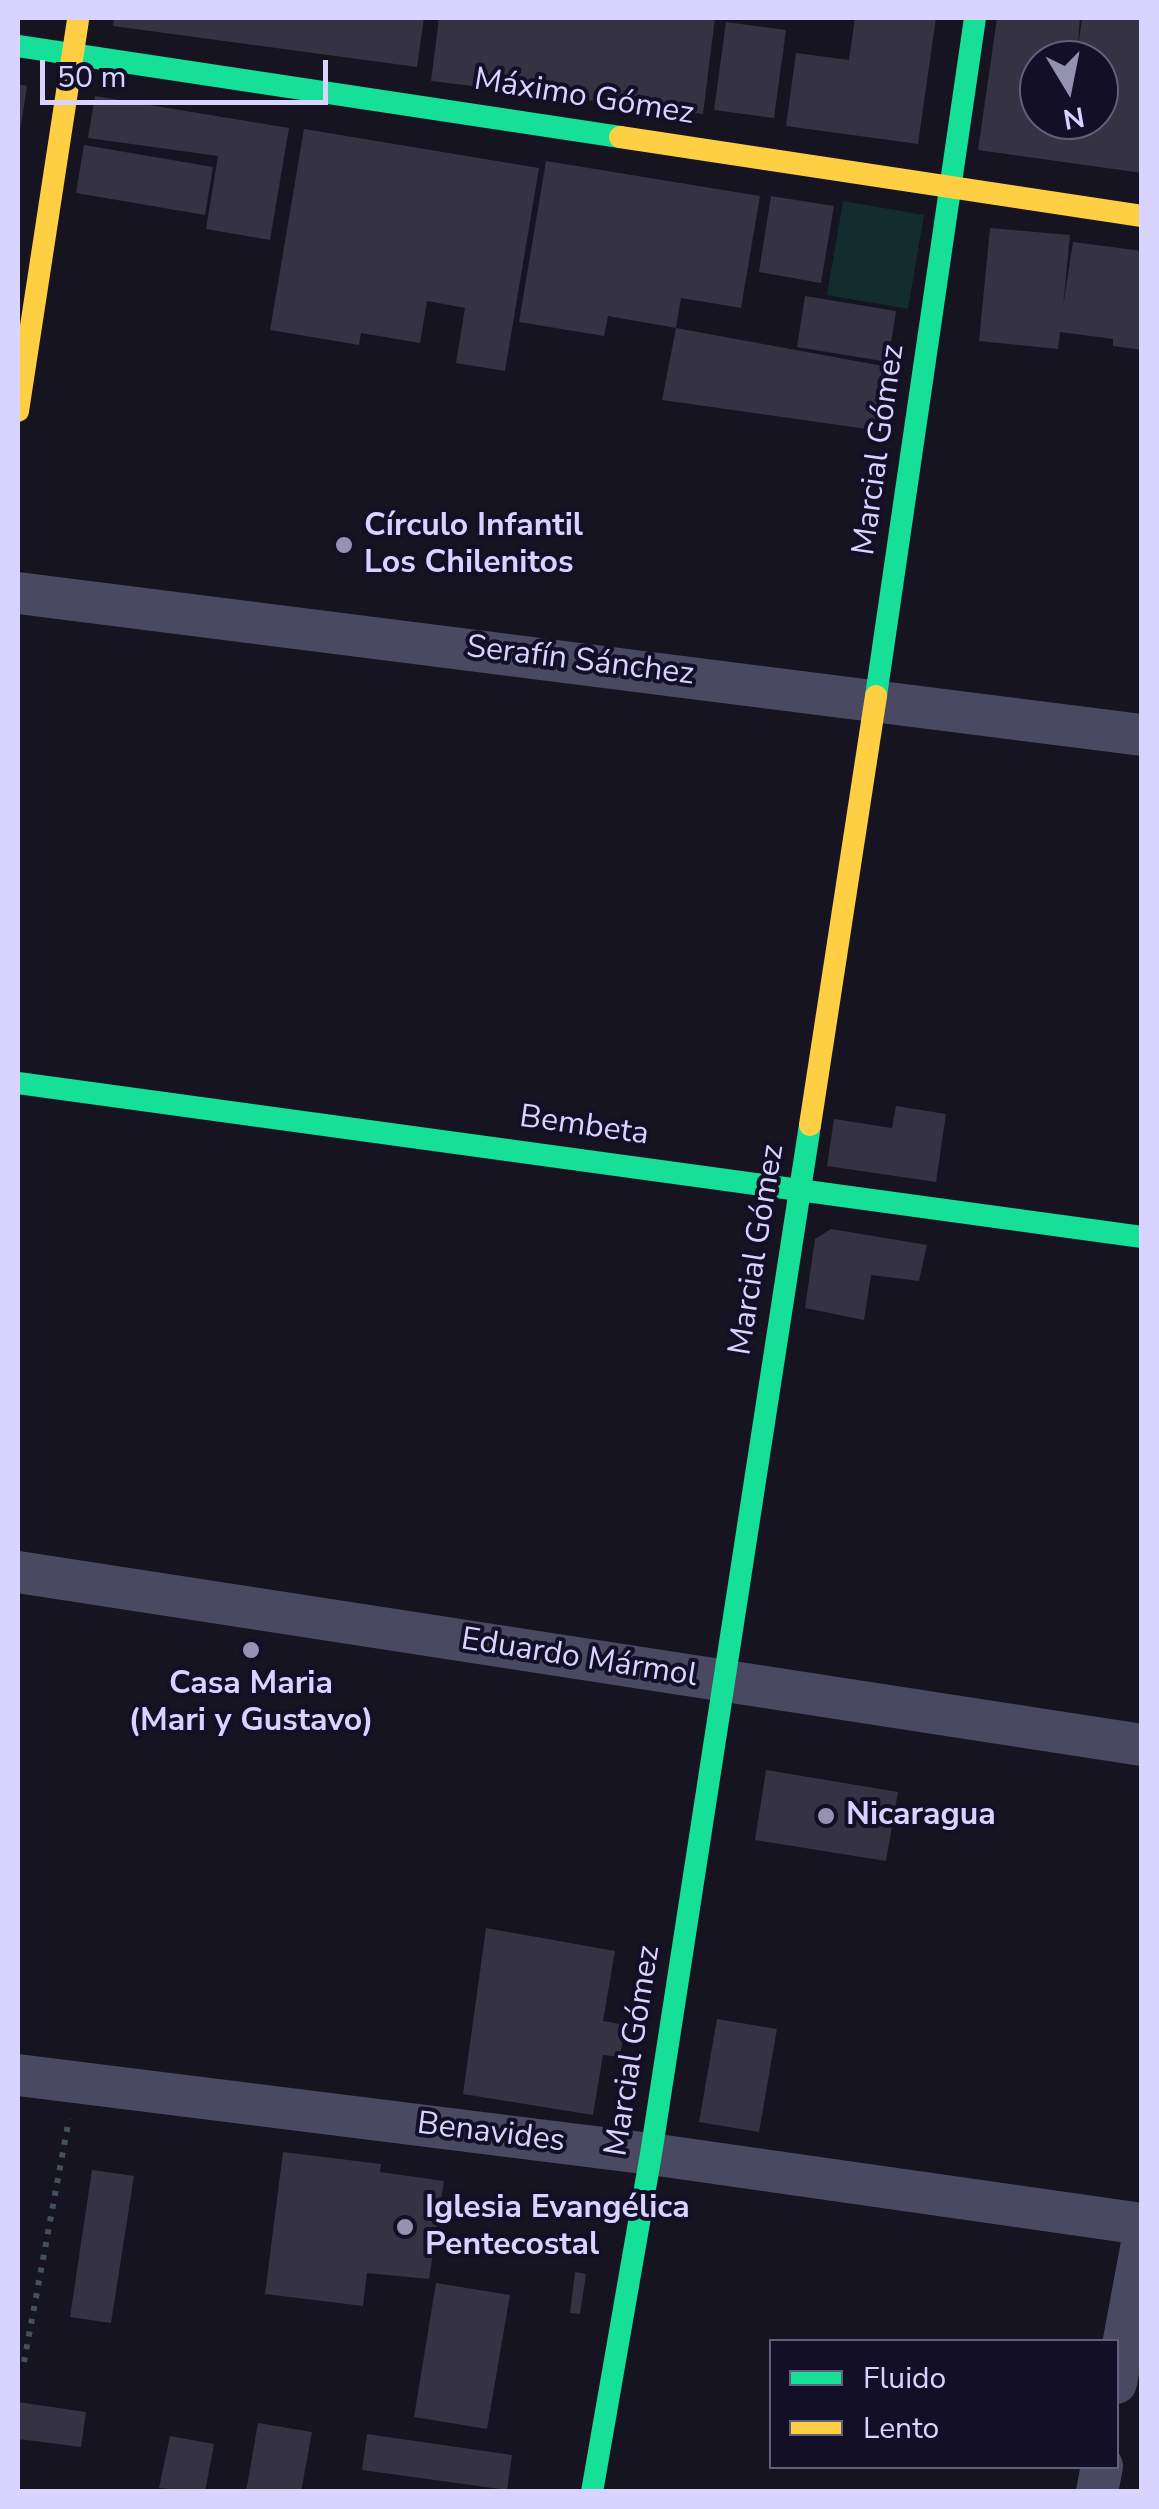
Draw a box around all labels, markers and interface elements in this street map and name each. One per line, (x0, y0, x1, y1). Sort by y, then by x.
scale bar (45, 40, 332, 102)
north arrow (1019, 40, 1119, 140)
text: 50 m (57, 57, 126, 98)
street label: Máximo Gómez (471, 62, 697, 134)
text: N (1060, 97, 1087, 138)
street label: Marcial Gómez (846, 342, 914, 558)
place label: Círculo Infantil Los Chilenitos (364, 508, 583, 583)
marker: Círculo Infantil Los Chilenitos (333, 534, 355, 556)
street label: Serafín Sánchez (464, 629, 696, 695)
street label: Bembeta (517, 1099, 651, 1155)
street label: Marcial Gómez (722, 1142, 794, 1358)
street label: Eduardo Mármol (458, 1621, 700, 1697)
marker: Casa Maria (Mari y Gustavo) (240, 1639, 262, 1661)
place label: Casa Maria (Mari y Gustavo) (129, 1666, 373, 1741)
place label: Nicaragua (846, 1797, 996, 1835)
marker: Nicaragua (815, 1805, 837, 1827)
street label: Marcial Gómez (598, 1943, 670, 2159)
street label: Benavides (415, 2106, 567, 2162)
place label: Iglesia Evangélica Pentecostal (425, 2190, 690, 2265)
marker: Iglesia Evangélica Pentecostal (394, 2216, 416, 2238)
legend (769, 2339, 1119, 2469)
text: Fluido (863, 2358, 946, 2399)
text: Lento (863, 2408, 939, 2449)

